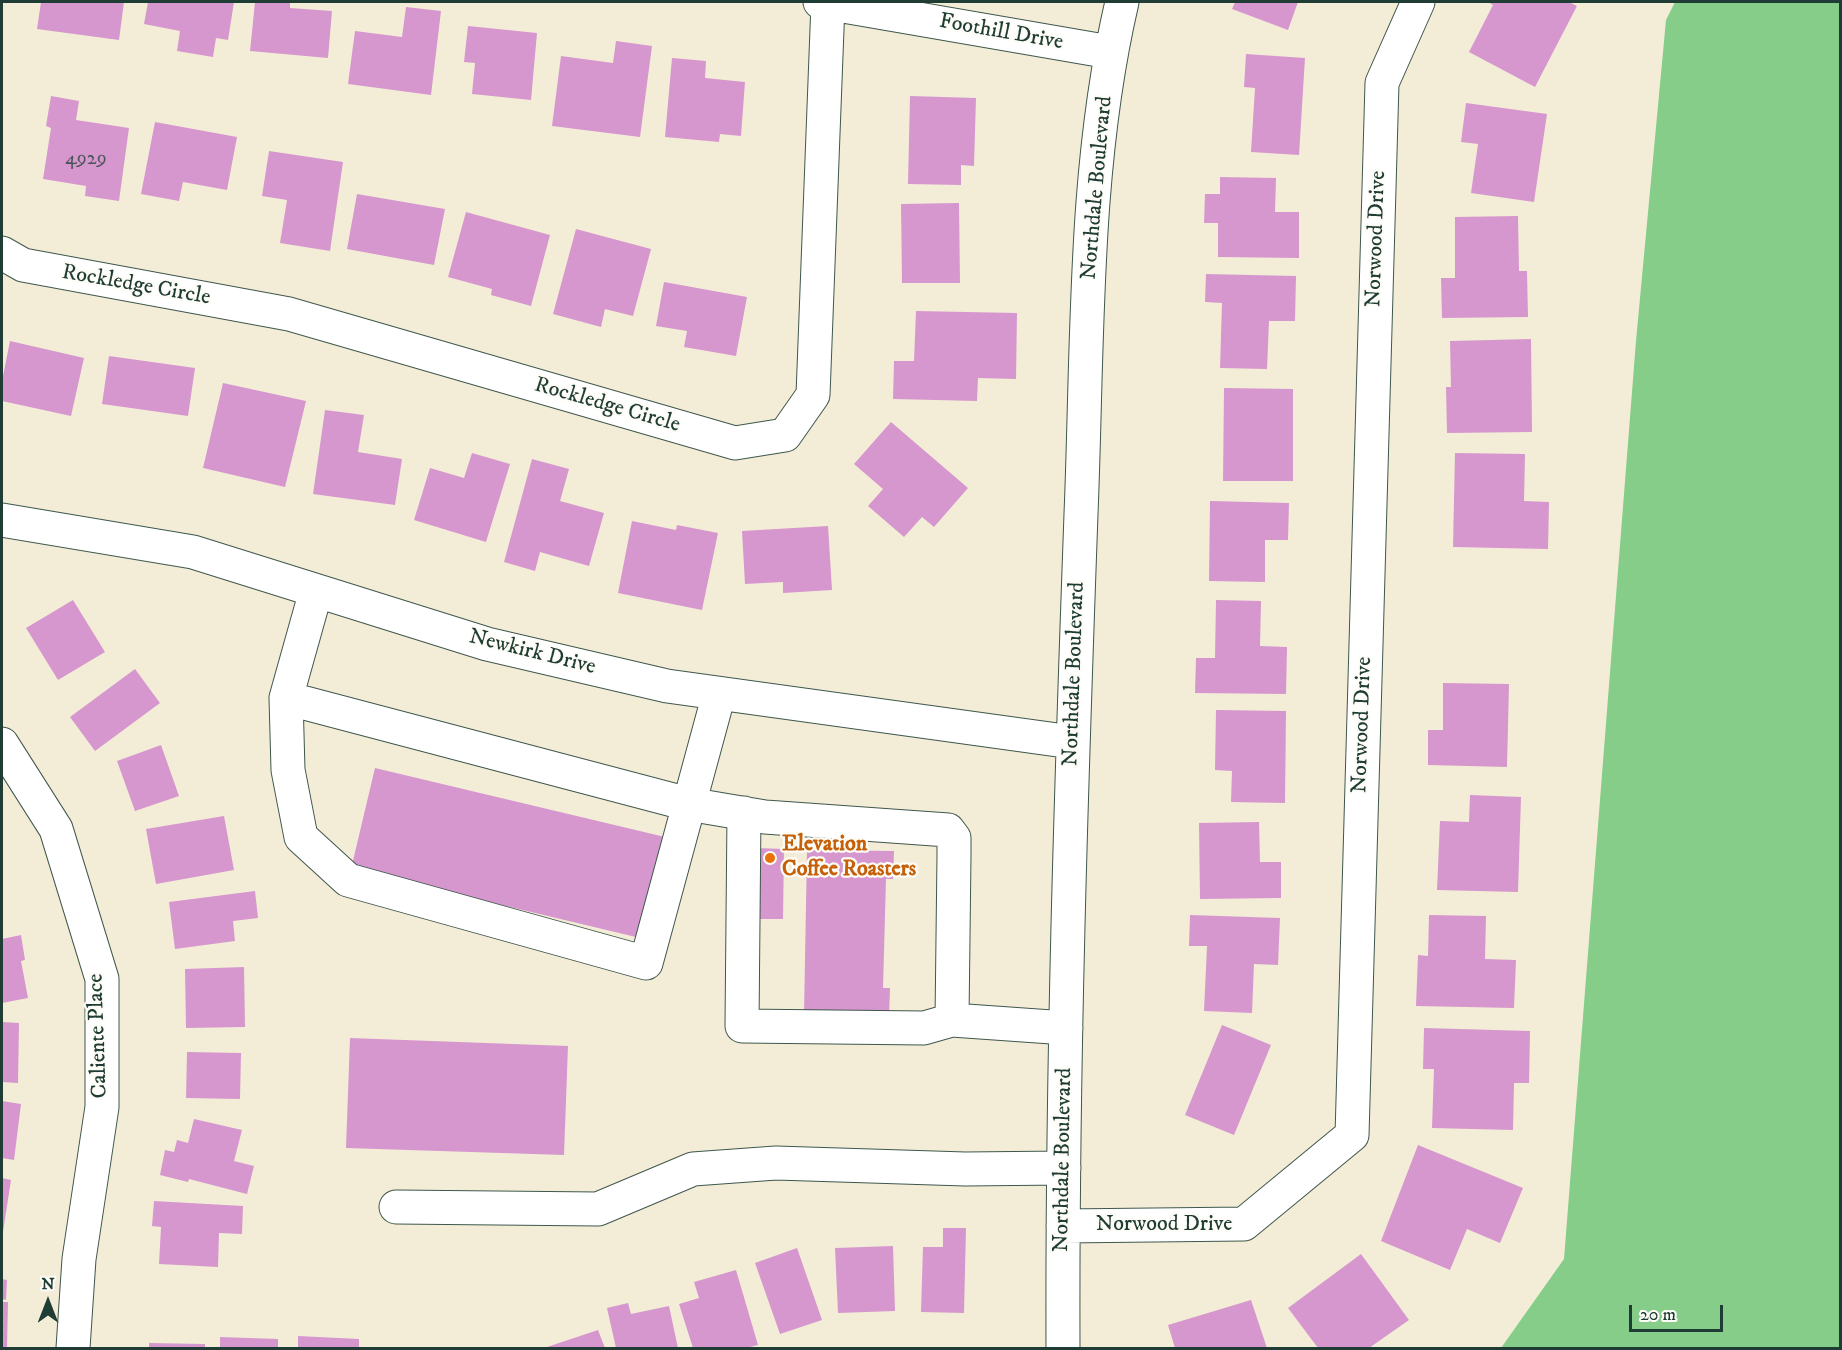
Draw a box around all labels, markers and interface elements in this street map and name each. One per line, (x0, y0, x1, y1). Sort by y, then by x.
street label: Foothill Drive (937, 9, 1065, 57)
street label: Northdale Boulevard (1077, 95, 1119, 281)
house number: 4929 (65, 148, 107, 172)
street label: Norwood Drive (1361, 170, 1393, 308)
street label: Rockledge Circle (60, 260, 212, 312)
street label: Rockledge Circle (531, 373, 683, 439)
street label: Northdale Boulevard (1059, 581, 1091, 767)
street label: Newkirk Drive (466, 625, 598, 681)
street label: Norwood Drive (1347, 656, 1379, 794)
place label: Elevation Coffee Roasters (782, 832, 916, 884)
marker: Elevation Coffee Roasters (763, 851, 777, 865)
street label: Caliente Place (84, 973, 114, 1099)
street label: Northdale Boulevard (1049, 1067, 1079, 1253)
street label: Norwood Drive (1096, 1212, 1232, 1238)
north arrow (18, 1272, 78, 1332)
text: N (41, 1274, 55, 1294)
scale bar (1632, 1293, 1726, 1331)
text: 20 m (1640, 1304, 1676, 1326)

